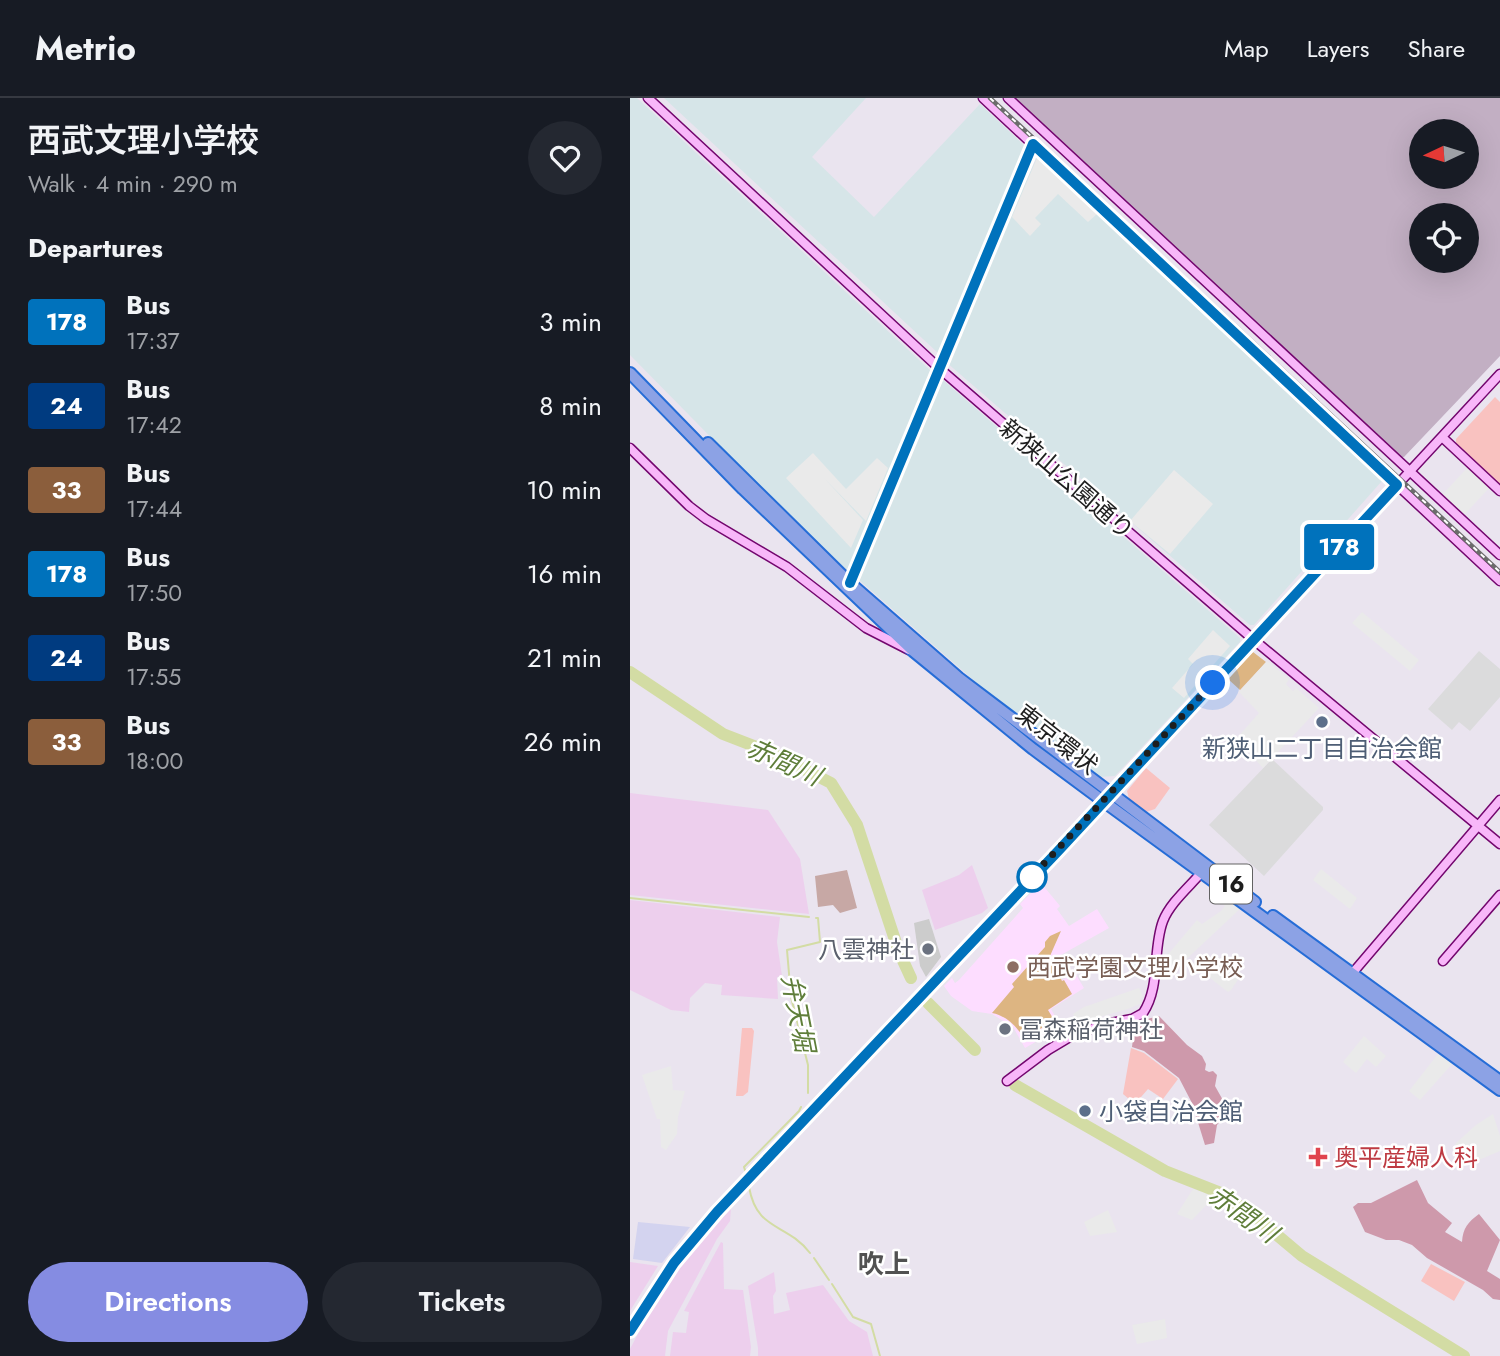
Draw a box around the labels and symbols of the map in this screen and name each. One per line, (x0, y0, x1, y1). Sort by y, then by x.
north arrow (1409, 119, 1479, 189)
street label: 新狭山公園通り (992, 411, 1142, 547)
line badge: 178 (1299, 524, 1379, 570)
your location (1195, 665, 1230, 700)
street label: 東京環状 (1008, 696, 1106, 782)
marker: 新狭山二丁目自治会館 (1314, 714, 1330, 730)
water label: 赤間川 (741, 729, 830, 796)
place label: 新狭山二丁目自治会館 (1202, 731, 1442, 766)
unlabelled marker (1017, 862, 1047, 892)
road number: 16 (1210, 864, 1252, 904)
place label: 八雲神社 (818, 932, 914, 967)
marker: 八雲神社 (920, 941, 936, 957)
place label: 西武学園文理小学校 (1027, 950, 1243, 985)
marker: 西武学園文理小学校 (1005, 959, 1021, 975)
water label: 弁天堀 (772, 971, 825, 1059)
place label: 冨森稲荷神社 (1019, 1012, 1163, 1047)
marker: 冨森稲荷神社 (997, 1021, 1013, 1037)
place label: 小袋自治会館 (1099, 1094, 1243, 1129)
marker: 小袋自治会館 (1077, 1103, 1093, 1119)
place label: 奥平産婦人科 (1334, 1140, 1478, 1175)
marker: 奥平産婦人科 (1308, 1147, 1328, 1167)
water label: 赤間川 (1200, 1176, 1288, 1254)
district label: 吹上 (858, 1245, 910, 1283)

